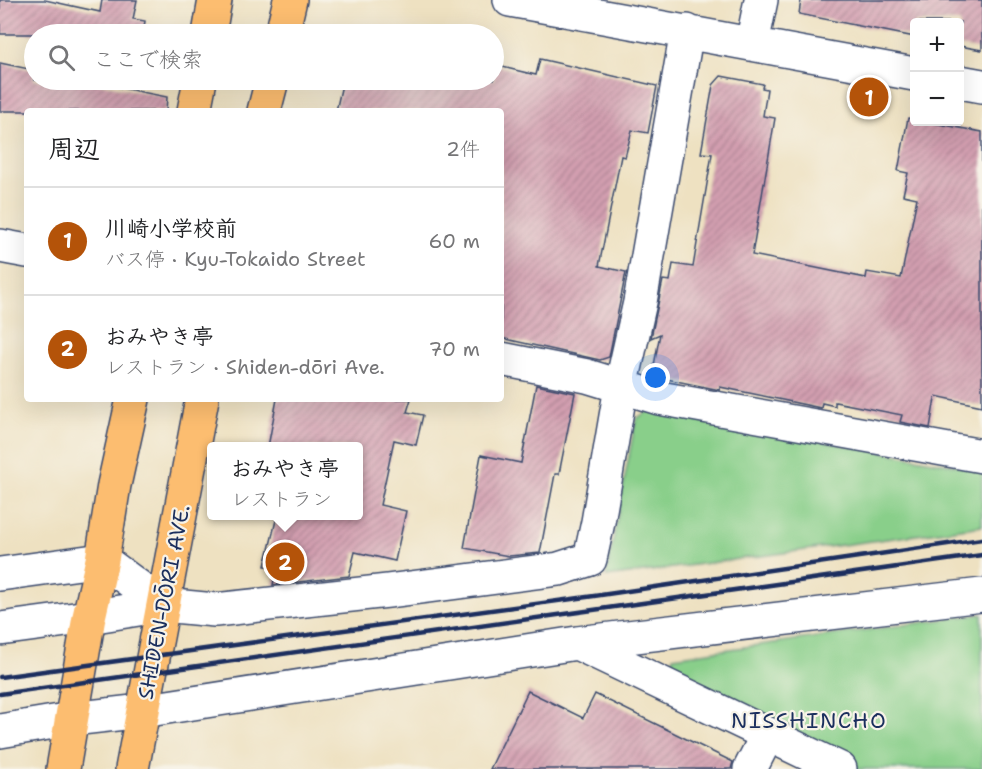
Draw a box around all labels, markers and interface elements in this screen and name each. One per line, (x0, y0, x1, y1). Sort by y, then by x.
map controls (910, 18, 964, 126)
button: + (910, 18, 964, 72)
search box (24, 24, 504, 90)
icon: search (45, 41, 78, 74)
text: ここで検索 (93, 45, 203, 74)
button: − (910, 72, 964, 126)
pin: 1 (850, 74, 888, 120)
text: 周辺 (48, 131, 100, 166)
text: 2件 (446, 136, 480, 162)
text: 川崎小学校前 (105, 214, 237, 243)
text: 1 (63, 228, 72, 254)
text: 60 m (428, 228, 480, 254)
text: バス停 · Kyu-Tokaido Street (105, 246, 366, 272)
text: おみやき亭 (105, 322, 214, 351)
text: 2 (61, 336, 75, 362)
text: 70 m (428, 336, 480, 362)
text: レストラン · Shiden-dōri Ave. (105, 354, 385, 380)
your location (641, 363, 670, 392)
popup (207, 442, 363, 520)
text: おみやき亭 (230, 454, 340, 483)
text: レストラン (230, 486, 332, 512)
street label: SHIDEN-DŌRI AVE. (131, 502, 197, 702)
pin: 2 (266, 540, 304, 584)
district label: NISSHINCHO (731, 706, 887, 735)

